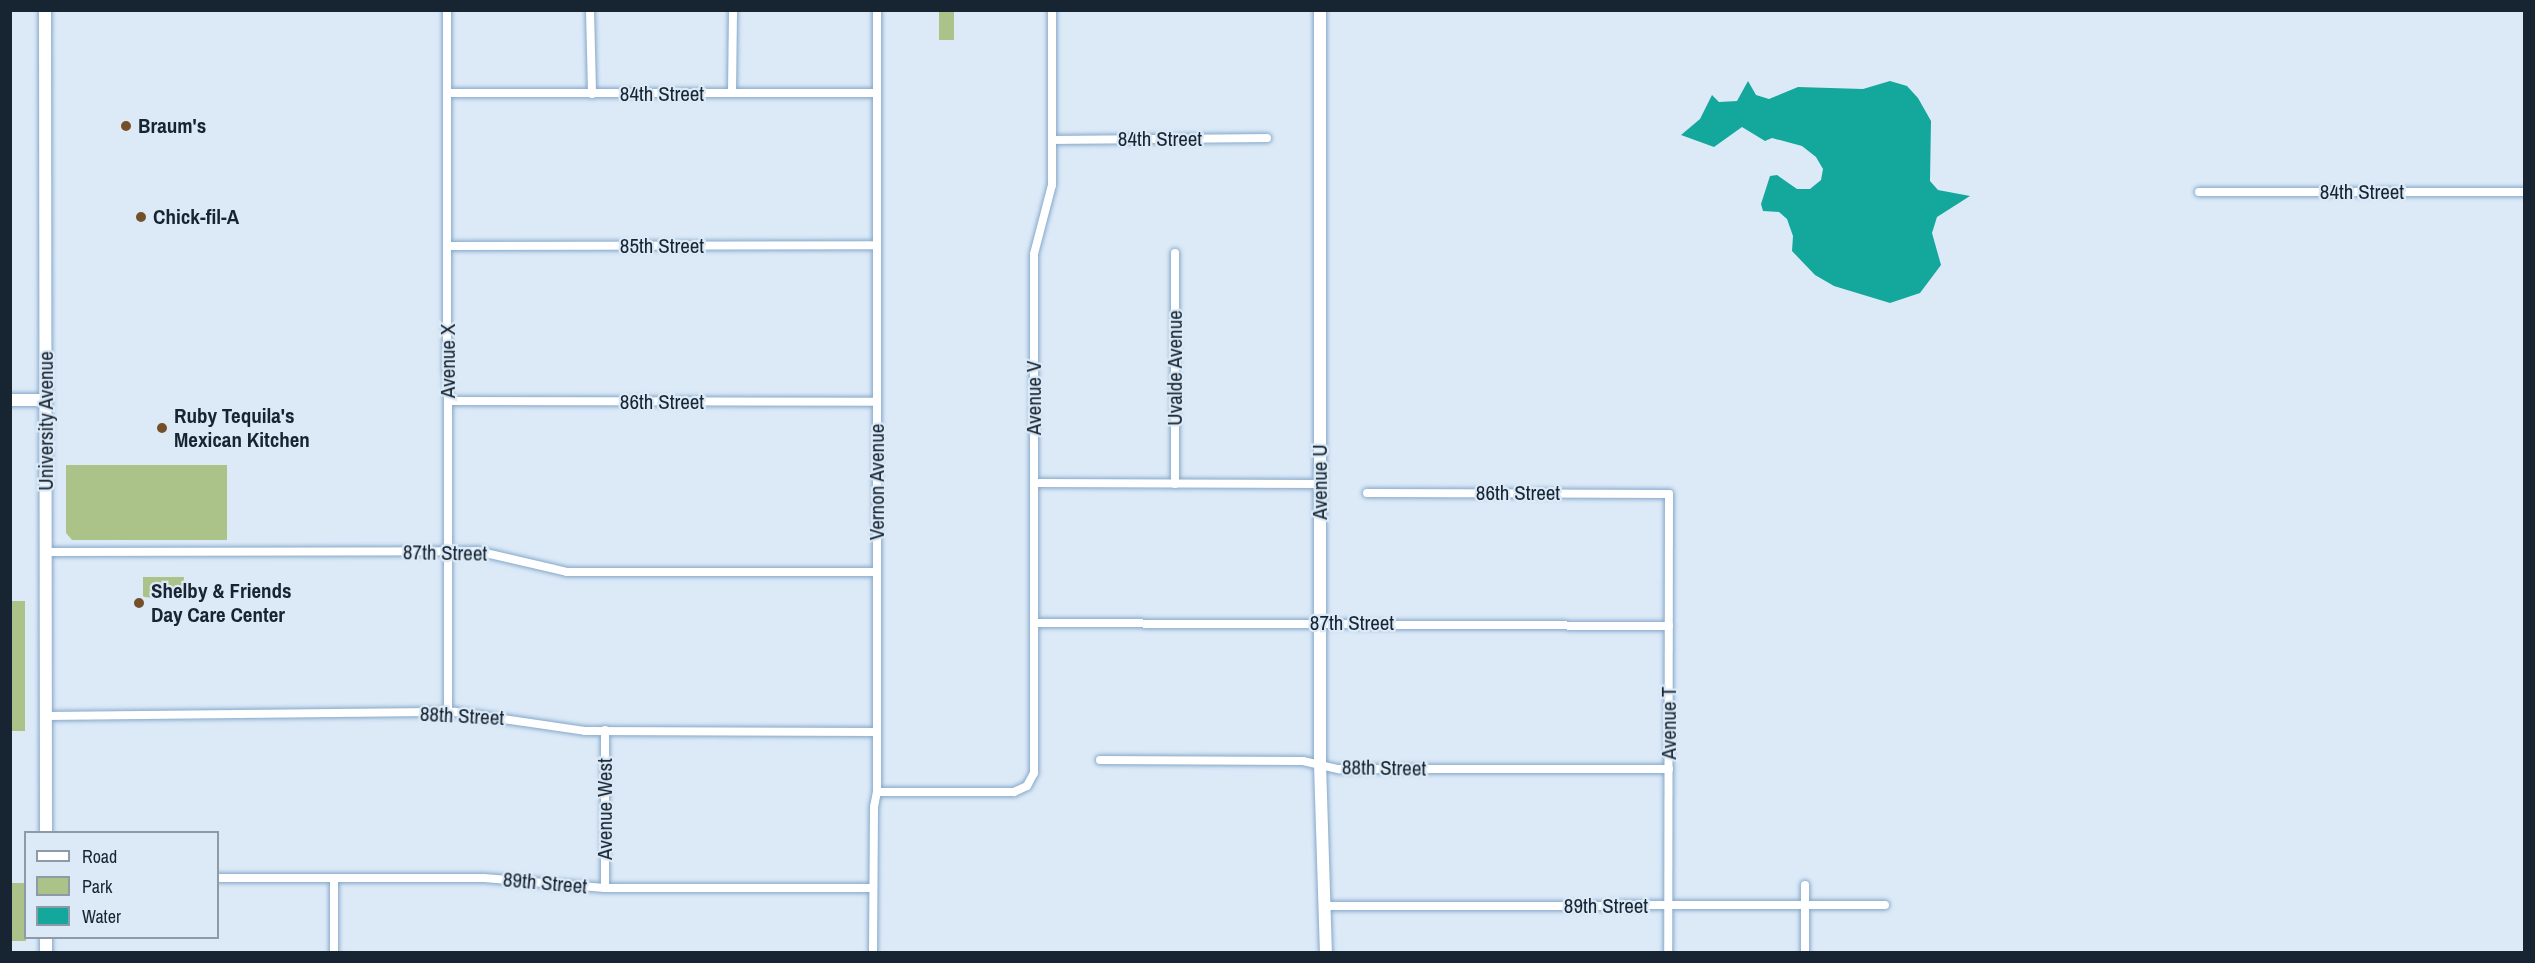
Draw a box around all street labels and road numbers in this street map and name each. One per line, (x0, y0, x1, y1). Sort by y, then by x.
street label: 84th Street (620, 81, 704, 107)
street label: 84th Street (1118, 126, 1202, 152)
street label: 84th Street (2320, 179, 2404, 205)
street label: 85th Street (620, 233, 704, 259)
street label: Uvalde Avenue (1162, 310, 1188, 426)
street label: Avenue X (435, 324, 461, 398)
street label: University Avenue (33, 351, 59, 491)
street label: Avenue V (1021, 361, 1047, 435)
street label: 86th Street (620, 389, 704, 415)
street label: Vernon Avenue (864, 423, 890, 541)
street label: Avenue U (1307, 444, 1333, 520)
street label: 86th Street (1476, 480, 1560, 506)
street label: 87th Street (403, 540, 487, 566)
street label: 87th Street (1310, 610, 1394, 636)
street label: Avenue T (1656, 686, 1682, 760)
street label: 88th Street (419, 701, 505, 731)
street label: 88th Street (1342, 755, 1426, 781)
street label: Avenue West (592, 758, 618, 860)
street label: 89th Street (502, 867, 588, 899)
street label: 89th Street (1564, 893, 1648, 919)

